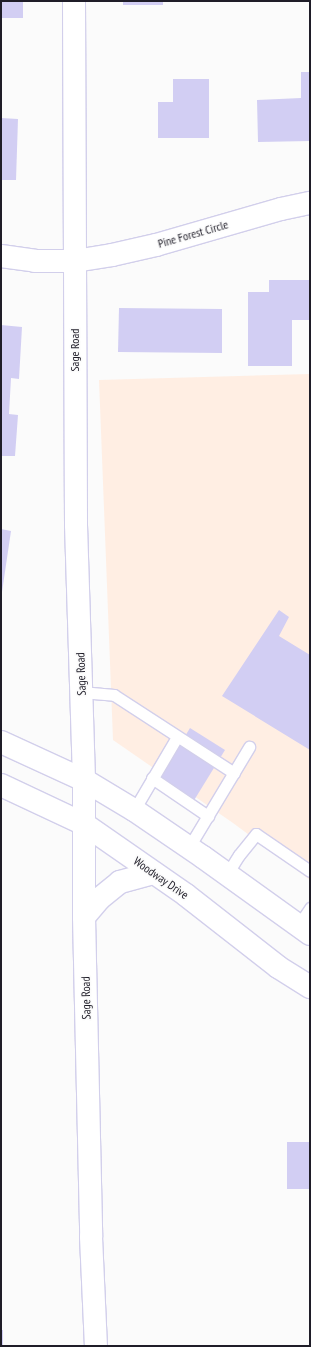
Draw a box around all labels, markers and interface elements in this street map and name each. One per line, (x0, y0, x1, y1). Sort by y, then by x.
street label: Pine Forest Circle (156, 217, 230, 251)
street label: Sage Road (68, 328, 82, 372)
street label: Sage Road (73, 652, 89, 696)
street label: Woodway Drive (131, 854, 191, 902)
street label: Sage Road (78, 976, 94, 1020)

